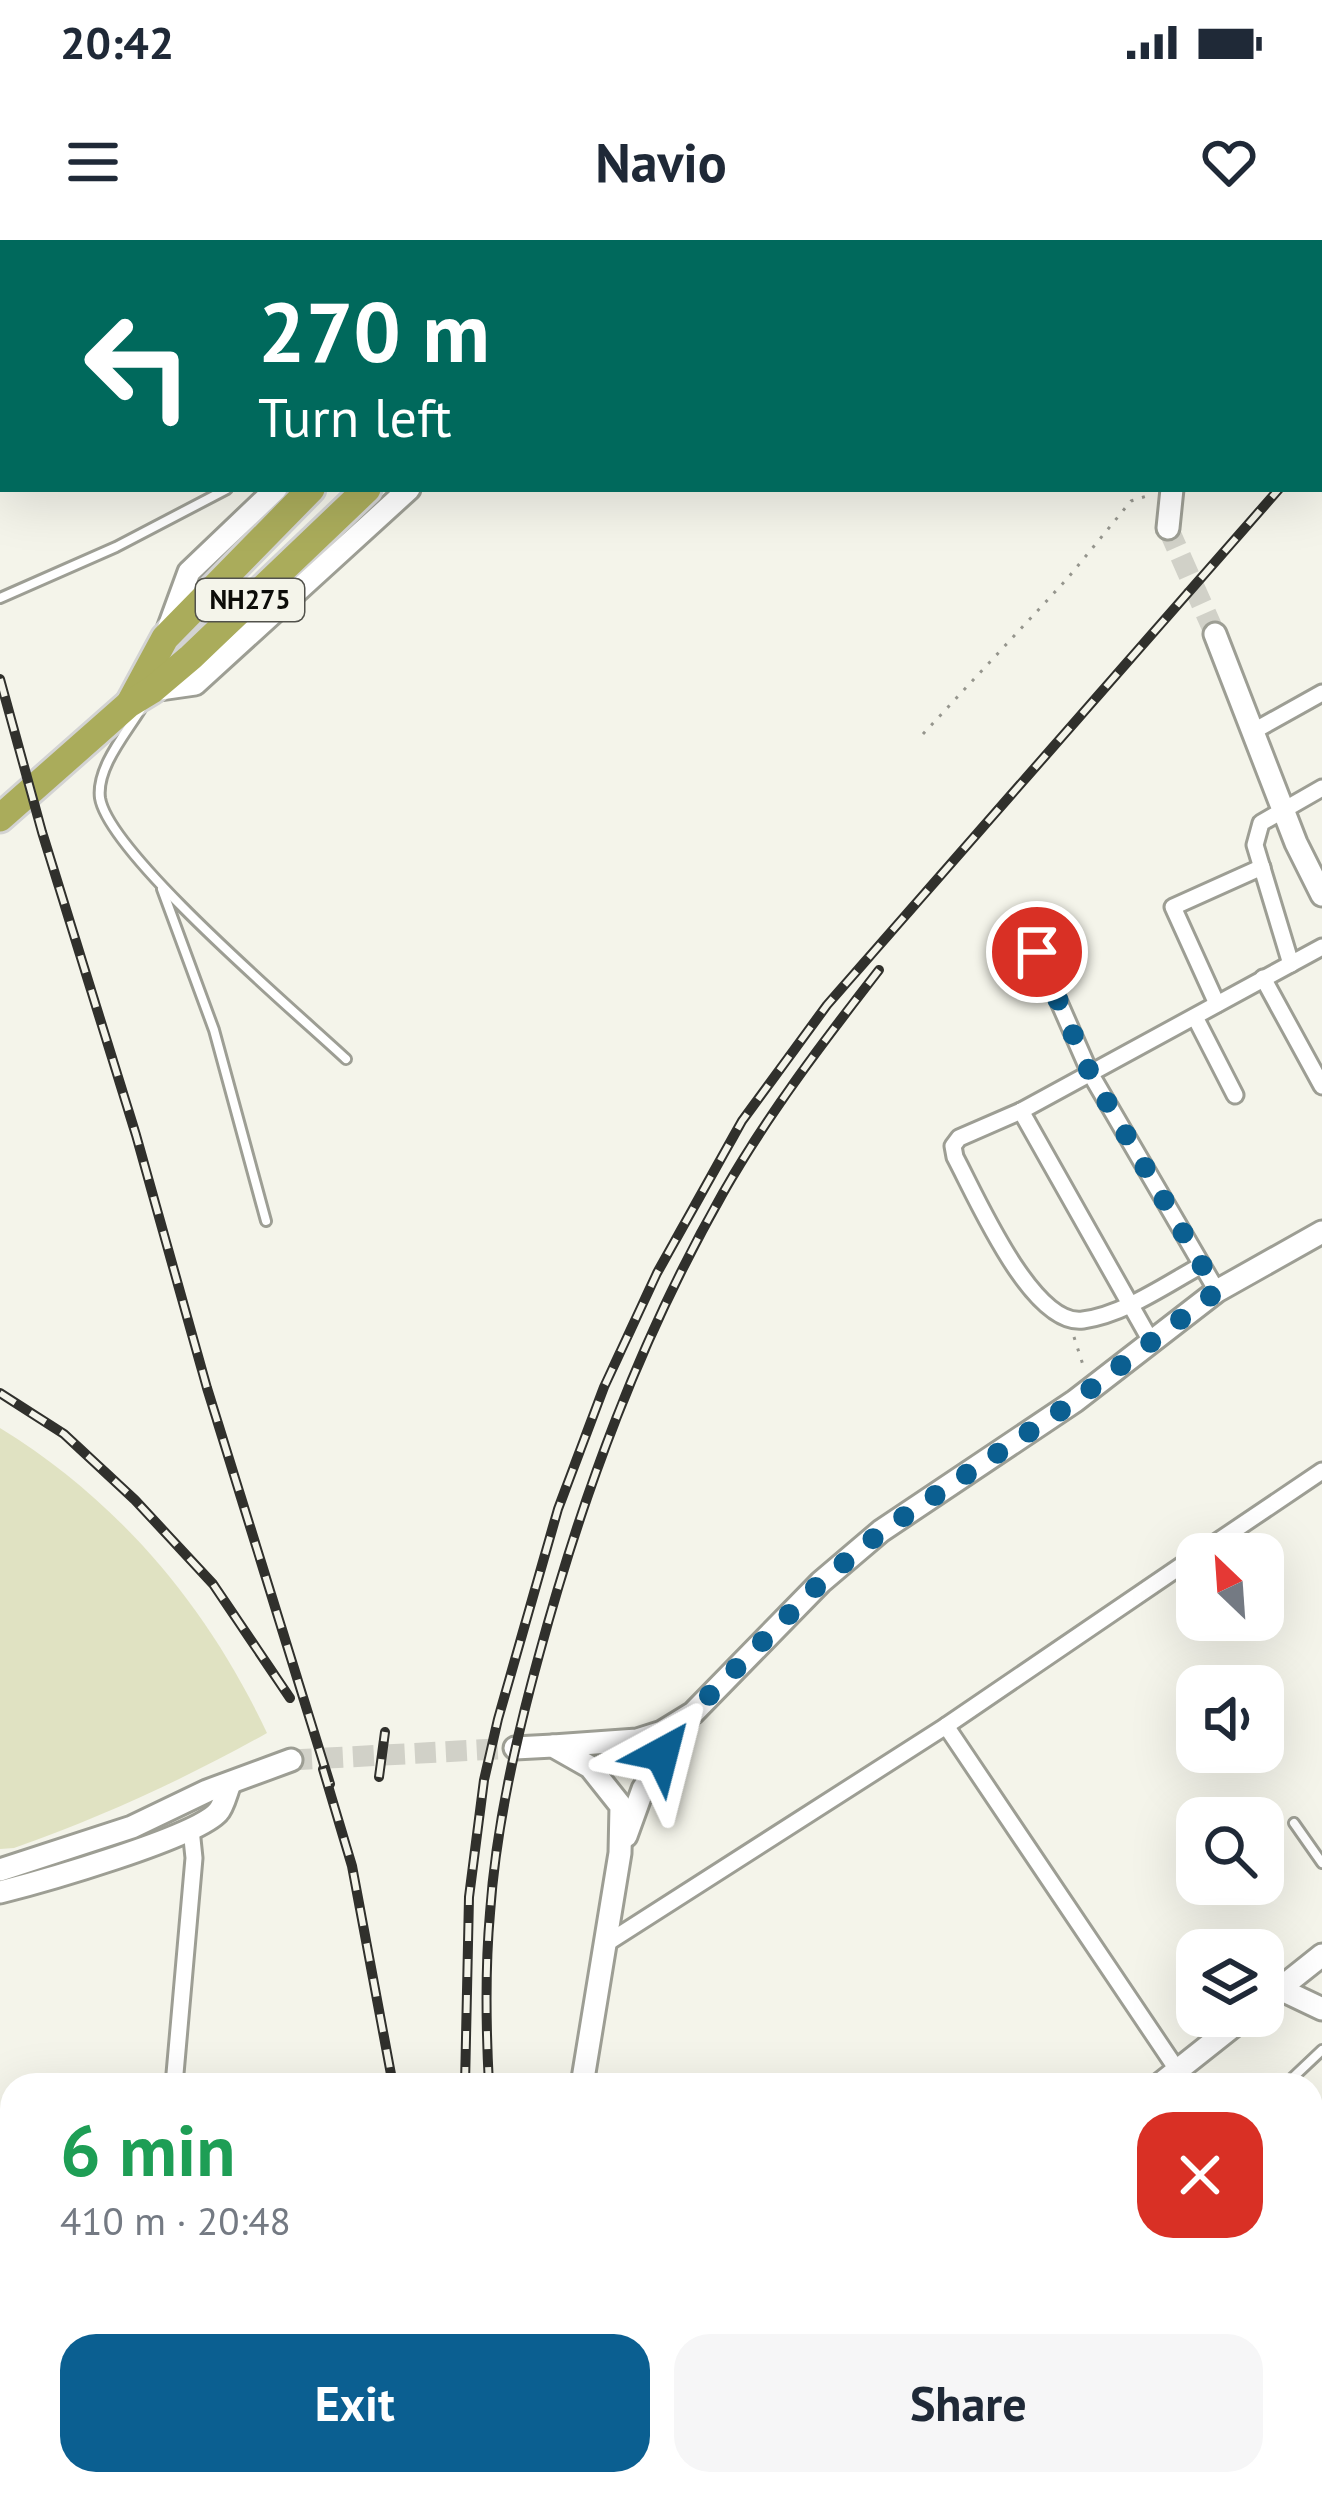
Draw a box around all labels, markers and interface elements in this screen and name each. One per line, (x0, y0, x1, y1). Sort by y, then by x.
text: 20:42 (60, 13, 174, 71)
text: Navio (595, 127, 727, 197)
icon: menu (60, 129, 126, 195)
icon: heart (1196, 129, 1262, 195)
text: 270 m (258, 276, 490, 385)
icon: left (60, 288, 216, 444)
text: Turn left (258, 382, 452, 452)
road number: NH275 (196, 579, 304, 621)
pin (986, 901, 1088, 1003)
icon: arrive (1004, 919, 1070, 985)
north arrow (1176, 1533, 1284, 1641)
map controls (1176, 1533, 1284, 2037)
button: sound (1176, 1665, 1284, 1773)
position arrow (599, 1691, 725, 1817)
button: search (1176, 1797, 1284, 1905)
button: layers (1176, 1929, 1284, 2037)
text: 6 min (60, 2103, 236, 2196)
button: close (1137, 2112, 1263, 2238)
text: 410 m · 20:48 (60, 2195, 291, 2246)
button: Exit (60, 2334, 650, 2472)
button: Share (674, 2334, 1263, 2472)

